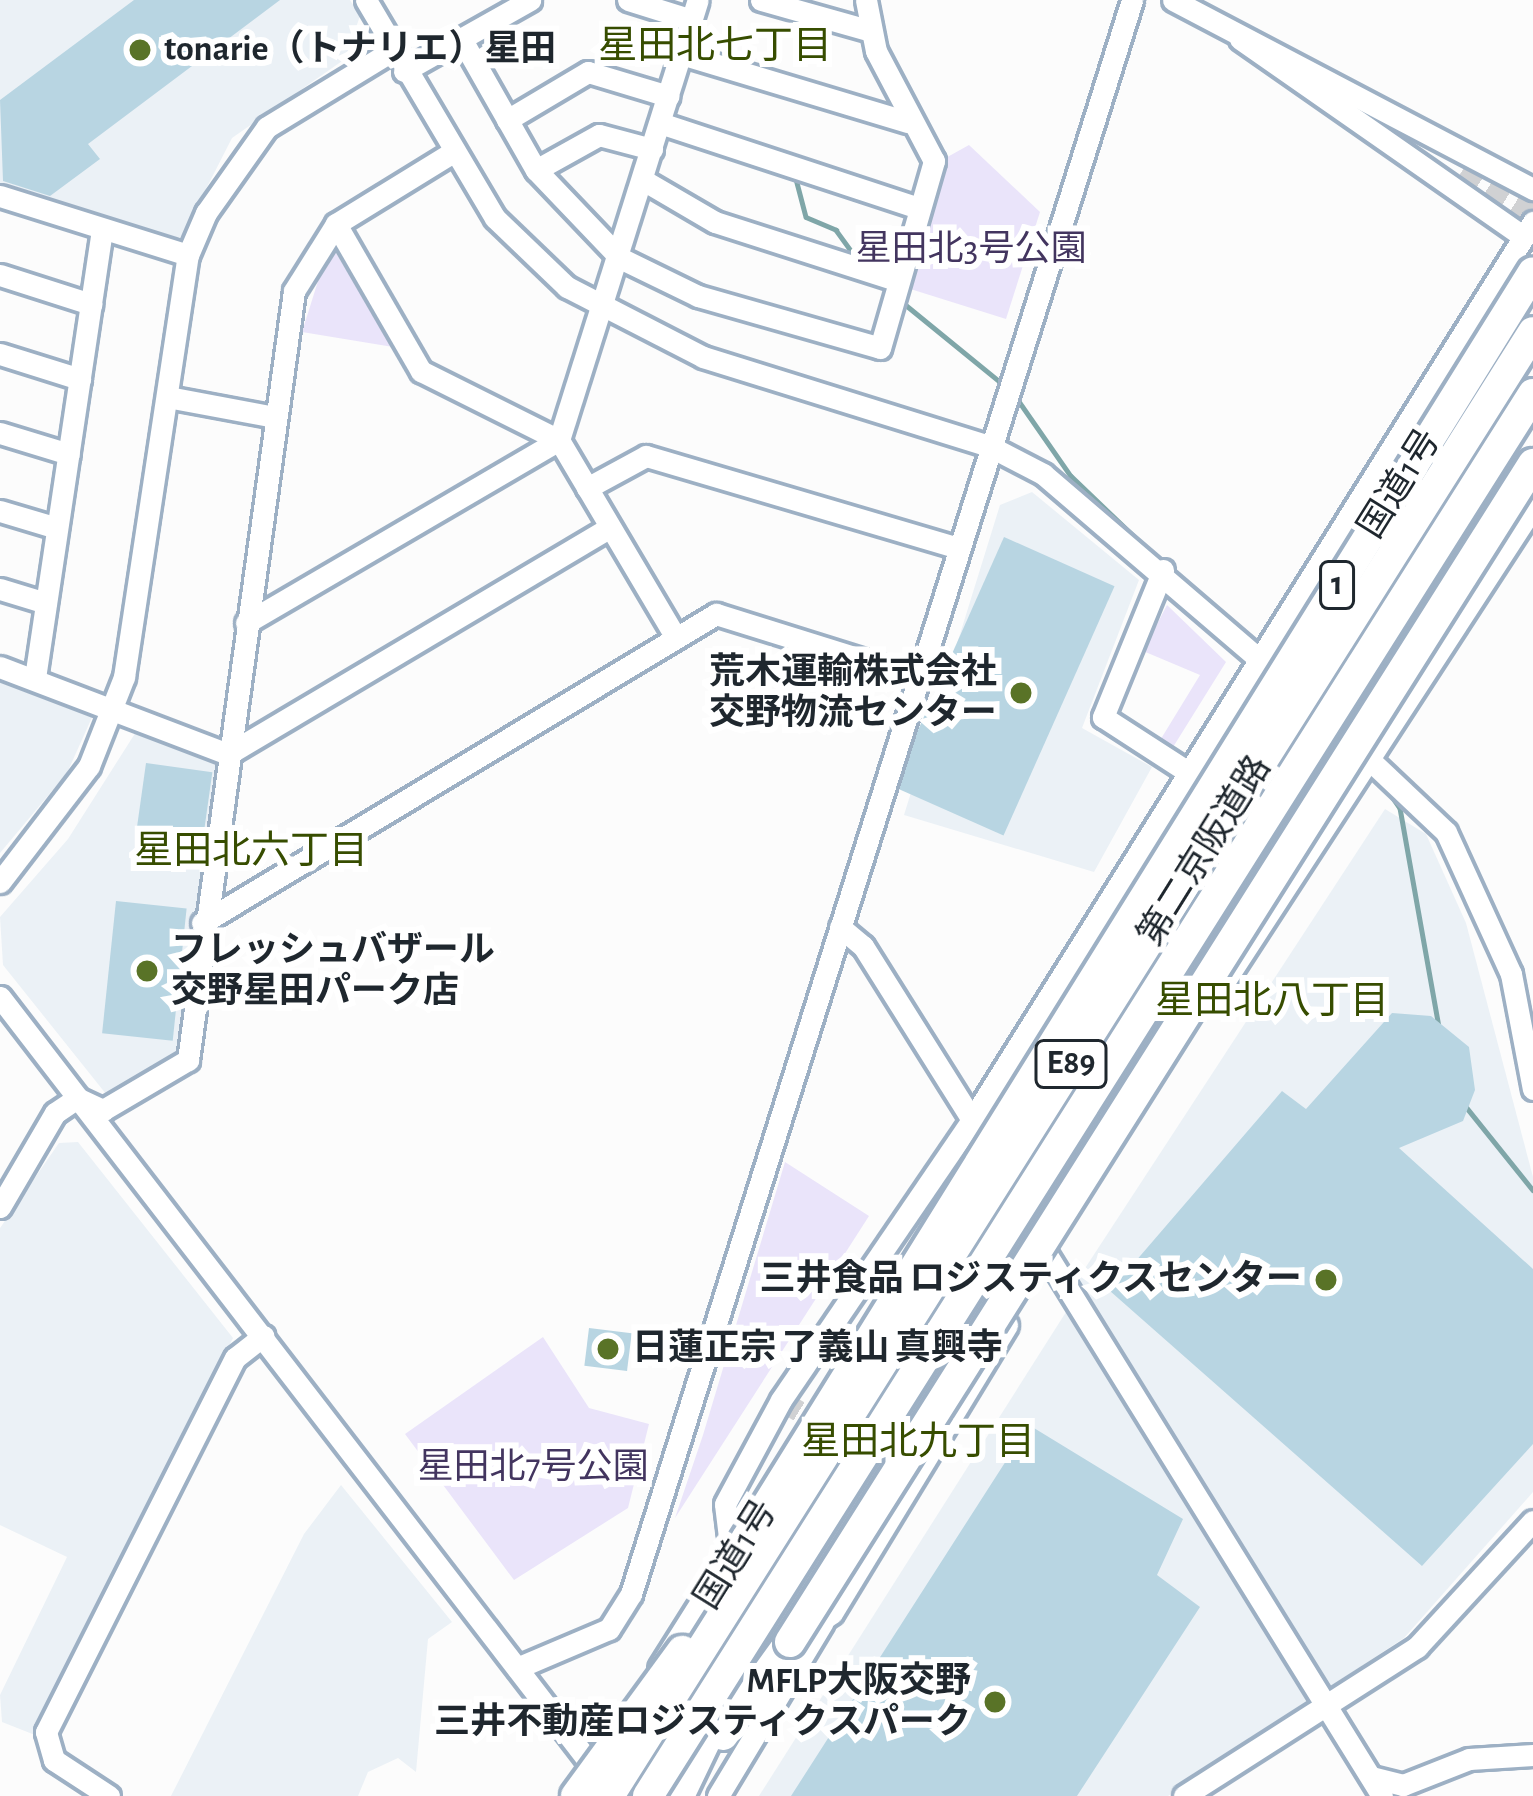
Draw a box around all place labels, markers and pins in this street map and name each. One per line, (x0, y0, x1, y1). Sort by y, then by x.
place label: tonarie（トナリエ）星田 (164, 28, 557, 72)
marker: tonarie（トナリエ）星田 (127, 37, 153, 63)
place label: 荒木運輸株式会社 交野物流センター (709, 650, 997, 735)
marker: 荒木運輸株式会社 交野物流センター (1008, 680, 1034, 706)
place label: フレッシュバザール 交野星田パーク店 (171, 928, 495, 1013)
marker: フレッシュバザール 交野星田パーク店 (134, 958, 160, 984)
place label: 三井食品 ロジスティクスセンター (757, 1258, 1302, 1302)
marker: 三井食品 ロジスティクスセンター (1313, 1267, 1339, 1293)
place label: 日蓮正宗 了義山 真興寺 (632, 1327, 1003, 1371)
marker: 日蓮正宗 了義山 真興寺 (595, 1336, 621, 1362)
place label: MFLP大阪交野 三井不動産ロジスティクスパーク (431, 1659, 971, 1744)
marker: MFLP大阪交野 三井不動産ロジスティクスパーク (982, 1689, 1008, 1715)

